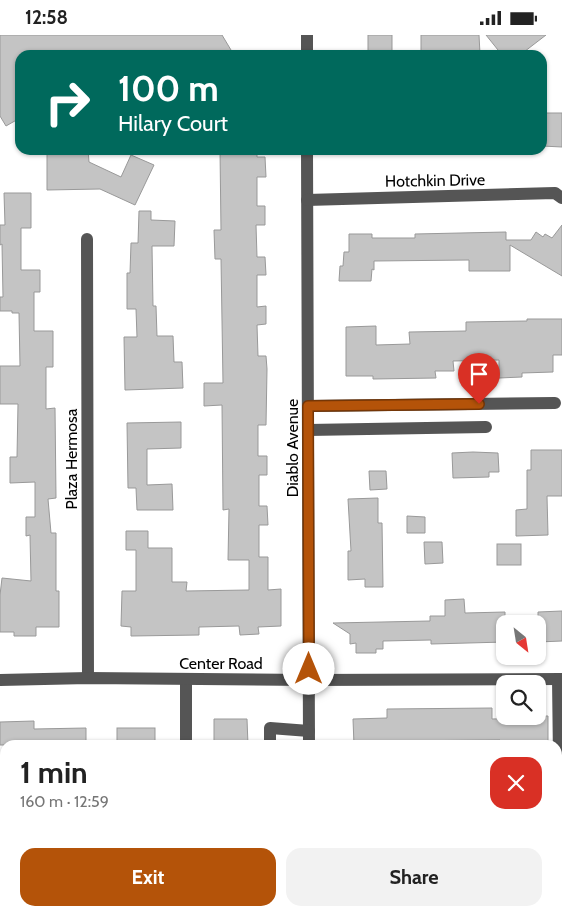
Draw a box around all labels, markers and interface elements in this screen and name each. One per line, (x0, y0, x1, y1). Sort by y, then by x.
text: 12:58 (25, 6, 68, 29)
text: 100 m (118, 67, 219, 110)
icon: right (35, 70, 100, 135)
text: Hilary Court (118, 110, 228, 137)
street label: Hotchkin Drive (385, 170, 485, 191)
pin (458, 353, 500, 404)
icon: arrive (465, 360, 493, 388)
street label: Diablo Avenue (283, 399, 302, 497)
street label: Plaza Hermosa (62, 408, 81, 509)
north arrow (496, 615, 546, 665)
map controls (496, 615, 546, 725)
position arrow (282, 642, 334, 694)
street label: Center Road (179, 654, 263, 673)
button: search (496, 675, 546, 725)
text: 1 min (20, 754, 88, 791)
button: close (490, 757, 542, 809)
text: 160 m · 12:59 (20, 792, 109, 811)
button: Exit (20, 848, 276, 906)
button: Share (286, 848, 542, 906)

